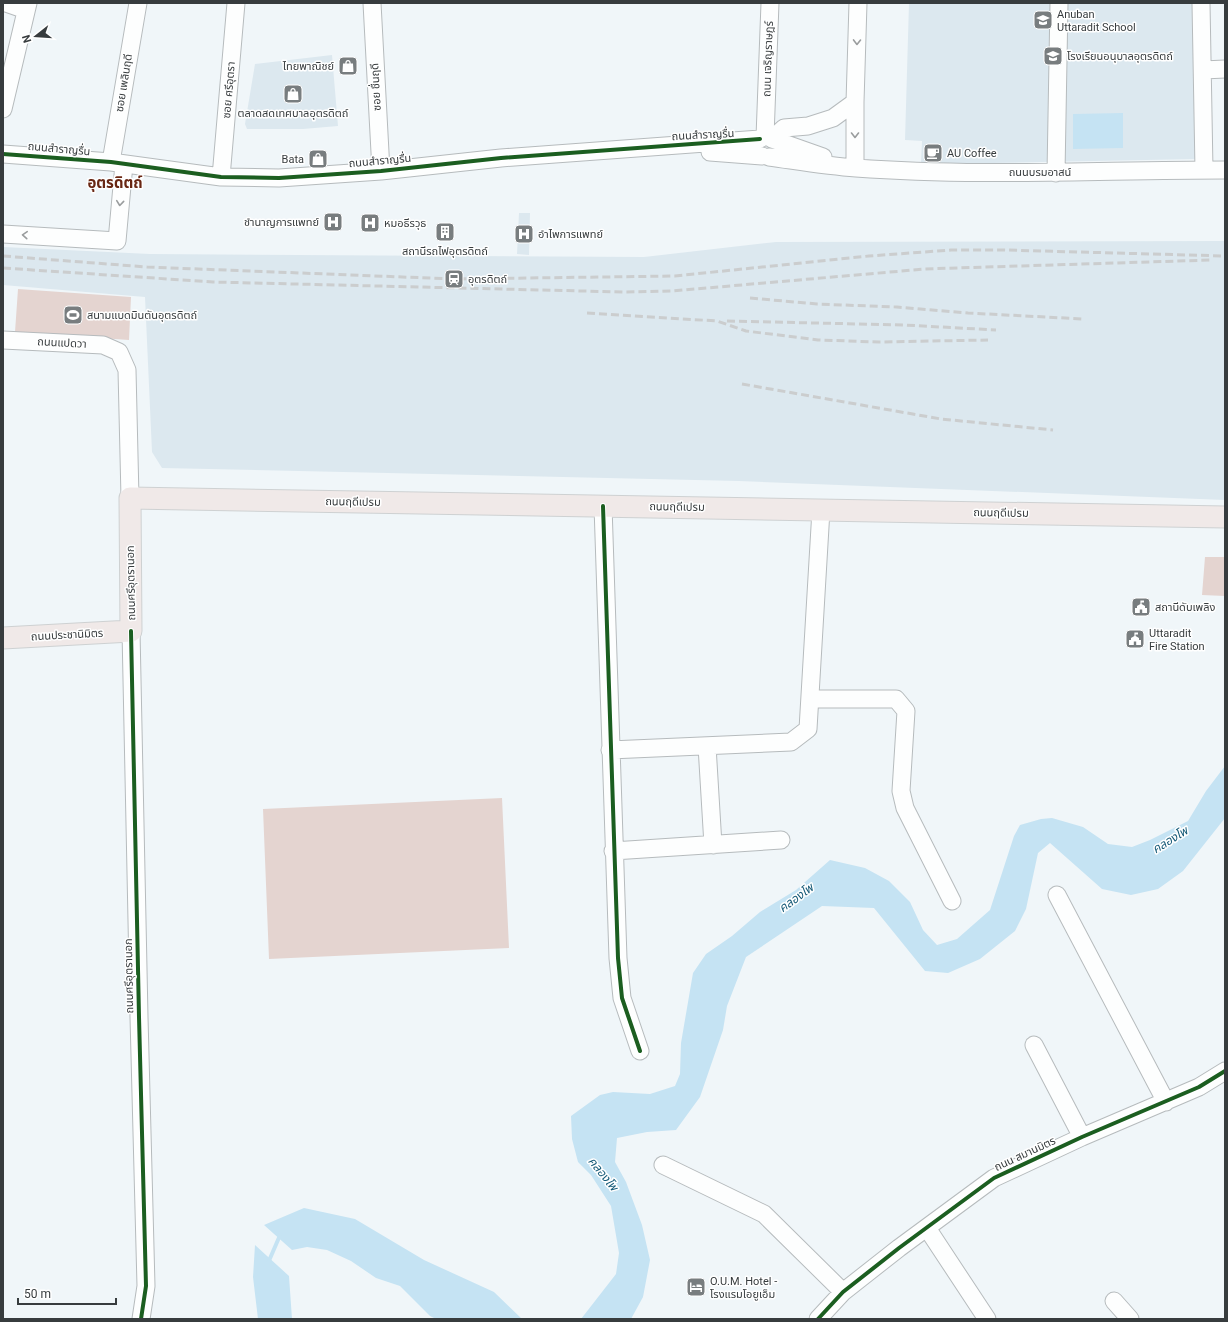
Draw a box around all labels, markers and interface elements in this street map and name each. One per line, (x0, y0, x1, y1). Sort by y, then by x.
place label: Anuban Uttaradit School (1057, 8, 1136, 34)
school or university icon: Anuban Uttaradit School (1032, 9, 1054, 31)
north arrow (16, 16, 56, 56)
street label: ถนน เจริญราษฎร์ (760, 20, 776, 97)
text: N (19, 33, 34, 44)
one-way arrow (853, 39, 861, 45)
school or university icon: โรงเรียนอนุบาลอุตรดิตถ์ (1042, 45, 1064, 67)
place label: โรงเรียนอนุบาลอุตรดิตถ์ (1067, 50, 1173, 63)
street label: ซอย เพลินฤดี (113, 53, 135, 113)
shop icon: ไทยพาณิชย์ (337, 55, 359, 77)
place label: ไทยพาณิชย์ (282, 60, 334, 73)
street label: ซอย ศรีอุตรา (220, 61, 238, 119)
street label: ซอย ชื่นฤดี (366, 63, 384, 111)
shop icon: ตลาดสดเทศบาลอุตรดิตถ์ (282, 83, 304, 105)
place label: ตลาดสดเทศบาลอุตรดิตถ์ (238, 107, 348, 120)
street label: ถนนสำราญรื่น (671, 125, 735, 143)
one-way arrow (851, 132, 859, 138)
street label: ถนนสำราญรื่น (27, 138, 91, 158)
cafe icon: AU Coffee (922, 142, 944, 164)
place label: AU Coffee (947, 147, 997, 160)
shop icon: Bata (307, 148, 329, 170)
street label: ถนนสำราญรื่น (348, 150, 412, 170)
place label: Bata (282, 153, 304, 166)
street label: ถนนบรมอาสน์ (1009, 166, 1071, 179)
district label: อุตรดิตถ์ (87, 174, 143, 192)
one-way arrow (116, 200, 125, 206)
hospital icon: ชำนาญการแพทย์ (322, 211, 344, 233)
hospital icon: หมอธีรวุธ (359, 212, 381, 234)
place label: ชำนาญการแพทย์ (244, 216, 319, 229)
place label: หมอธีรวุธ (384, 217, 426, 230)
building icon: สถานีรถไฟอุตรดิตถ์ (434, 221, 456, 243)
hospital icon: อำไพการแพทย์ (513, 223, 535, 245)
place label: อำไพการแพทย์ (538, 228, 603, 241)
one-way arrow (22, 231, 28, 240)
place label: สถานีรถไฟอุตรดิตถ์ (402, 245, 488, 258)
station icon: อุตรดิตถ์ (443, 268, 465, 290)
place label: อุตรดิตถ์ (468, 273, 507, 286)
sports icon: สนามแบดมินตันอุตรดิตถ์ (62, 304, 84, 326)
place label: สนามแบดมินตันอุตรดิตถ์ (87, 309, 197, 322)
street label: ถนนแปดวา (37, 335, 87, 351)
street label: ถนนฤดีเปรม (325, 495, 381, 509)
street label: ถนนฤดีเปรม (649, 500, 705, 514)
street label: ถนนฤดีเปรม (973, 506, 1029, 520)
street label: ถนนศรีอุตรานอก (124, 545, 138, 621)
public building icon: สถานีดับเพลิง (1130, 596, 1152, 618)
place label: สถานีดับเพลิง (1155, 601, 1216, 614)
street label: ถนนประชานิมิตร (31, 627, 103, 643)
place label: Uttaradit Fire Station (1149, 627, 1205, 653)
public building icon: Uttaradit Fire Station (1124, 628, 1146, 650)
water label: คลองโพ (1150, 823, 1192, 856)
water label: คลองโพ (776, 880, 817, 915)
street label: ถนนศรีอุตรานอก (122, 938, 136, 1014)
street label: ถนน สมานมิตร (992, 1134, 1058, 1174)
water label: คลองโพ (585, 1154, 622, 1195)
place label: O.U.M. Hotel - โรงแรมโอยูเอ็ม (710, 1275, 777, 1301)
hotel icon: O.U.M. Hotel - โรงแรมโอยูเอ็ม (685, 1276, 707, 1298)
scale bar (18, 1280, 116, 1306)
text: 50 m (24, 1287, 51, 1301)

